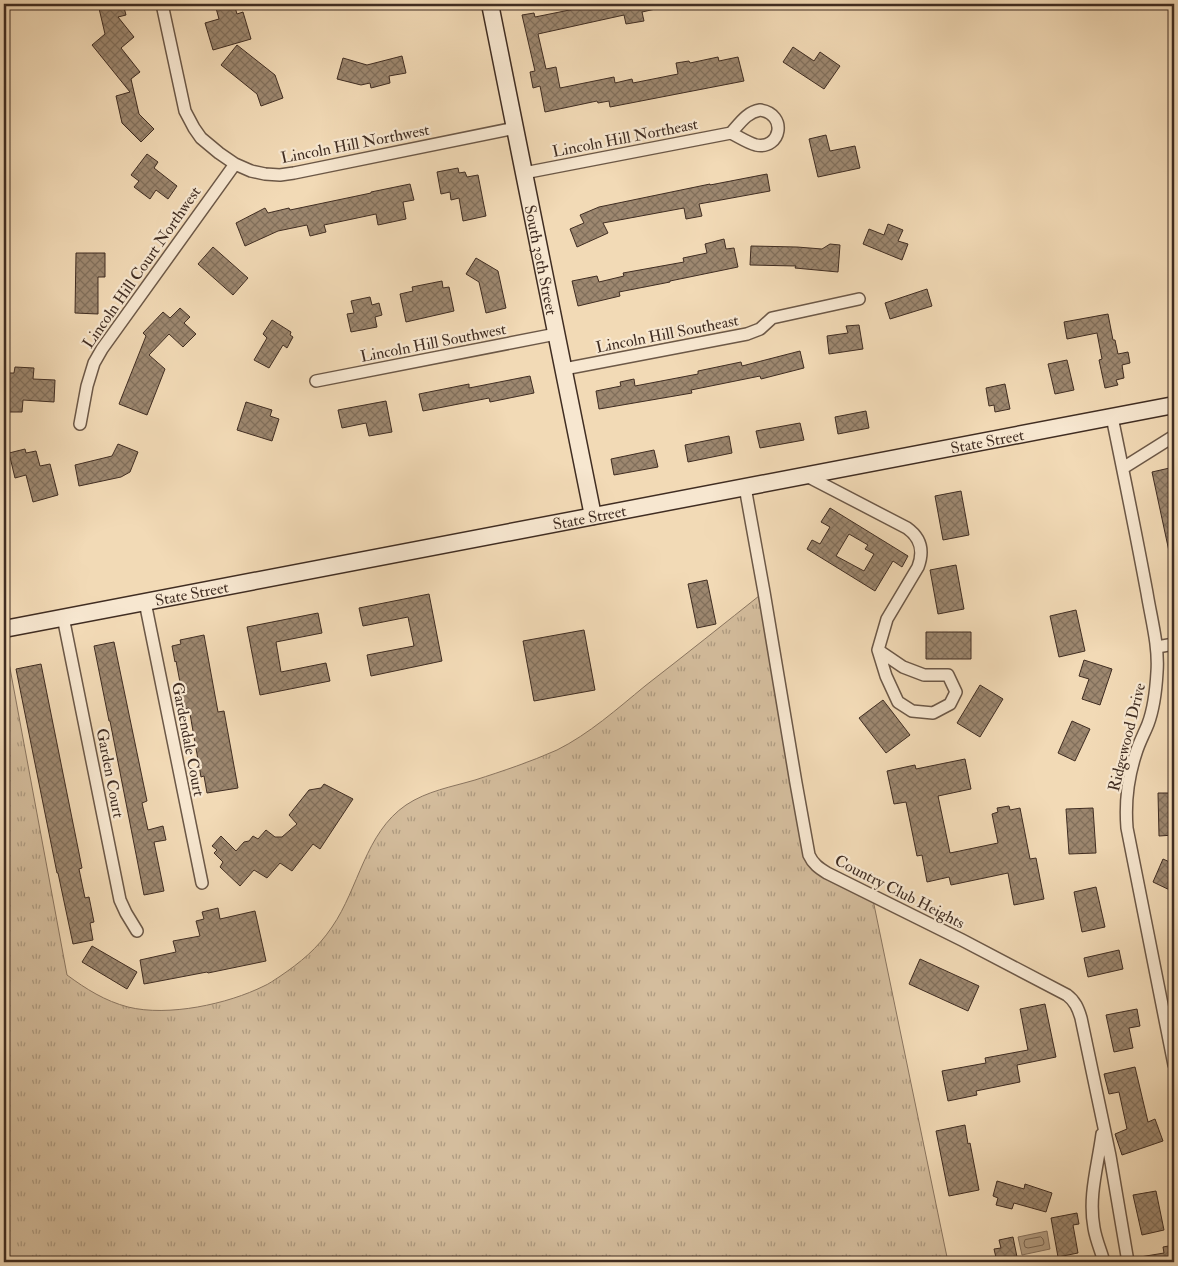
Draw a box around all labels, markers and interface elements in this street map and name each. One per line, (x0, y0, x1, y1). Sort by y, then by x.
street label: Lincoln Hill Northeast (551, 114, 700, 162)
street label: Lincoln Hill Northwest (279, 120, 431, 168)
street label: Lincoln Hill Court Northwest (78, 183, 205, 352)
street label: South 30th Street (520, 203, 561, 317)
street label: Lincoln Hill Southeast (594, 310, 740, 358)
street label: Lincoln Hill Southwest (359, 319, 508, 367)
street label: State Street (949, 425, 1026, 459)
street label: State Street (551, 501, 628, 535)
street label: State Street (153, 577, 230, 611)
street label: Gardendale Court (167, 680, 209, 798)
street label: Ridgewood Drive (1104, 681, 1150, 794)
street label: Garden Court (92, 727, 129, 820)
street label: Country Club Heights (831, 850, 968, 933)

